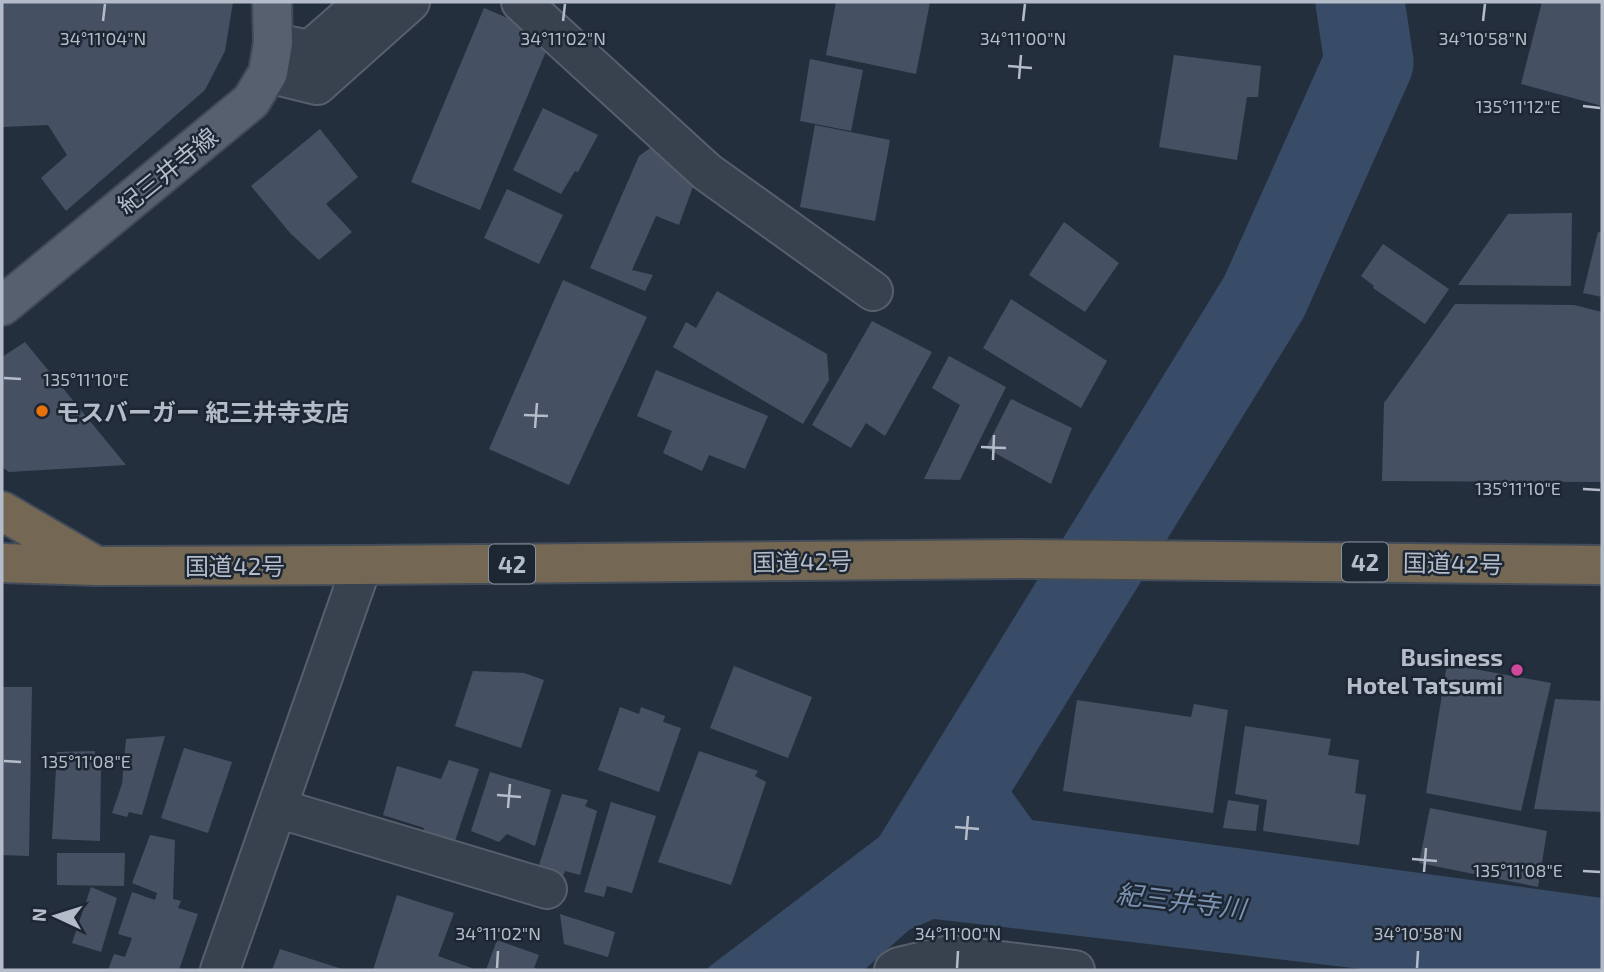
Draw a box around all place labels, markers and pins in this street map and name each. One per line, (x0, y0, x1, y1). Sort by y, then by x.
place label: モスバーガー 紀三井寺支店 (56, 397, 349, 426)
marker: モスバーガー 紀三井寺支店 (34, 403, 50, 419)
place label: Business Hotel Tatsumi (1346, 642, 1503, 699)
marker: Business Hotel Tatsumi (1509, 662, 1525, 678)

